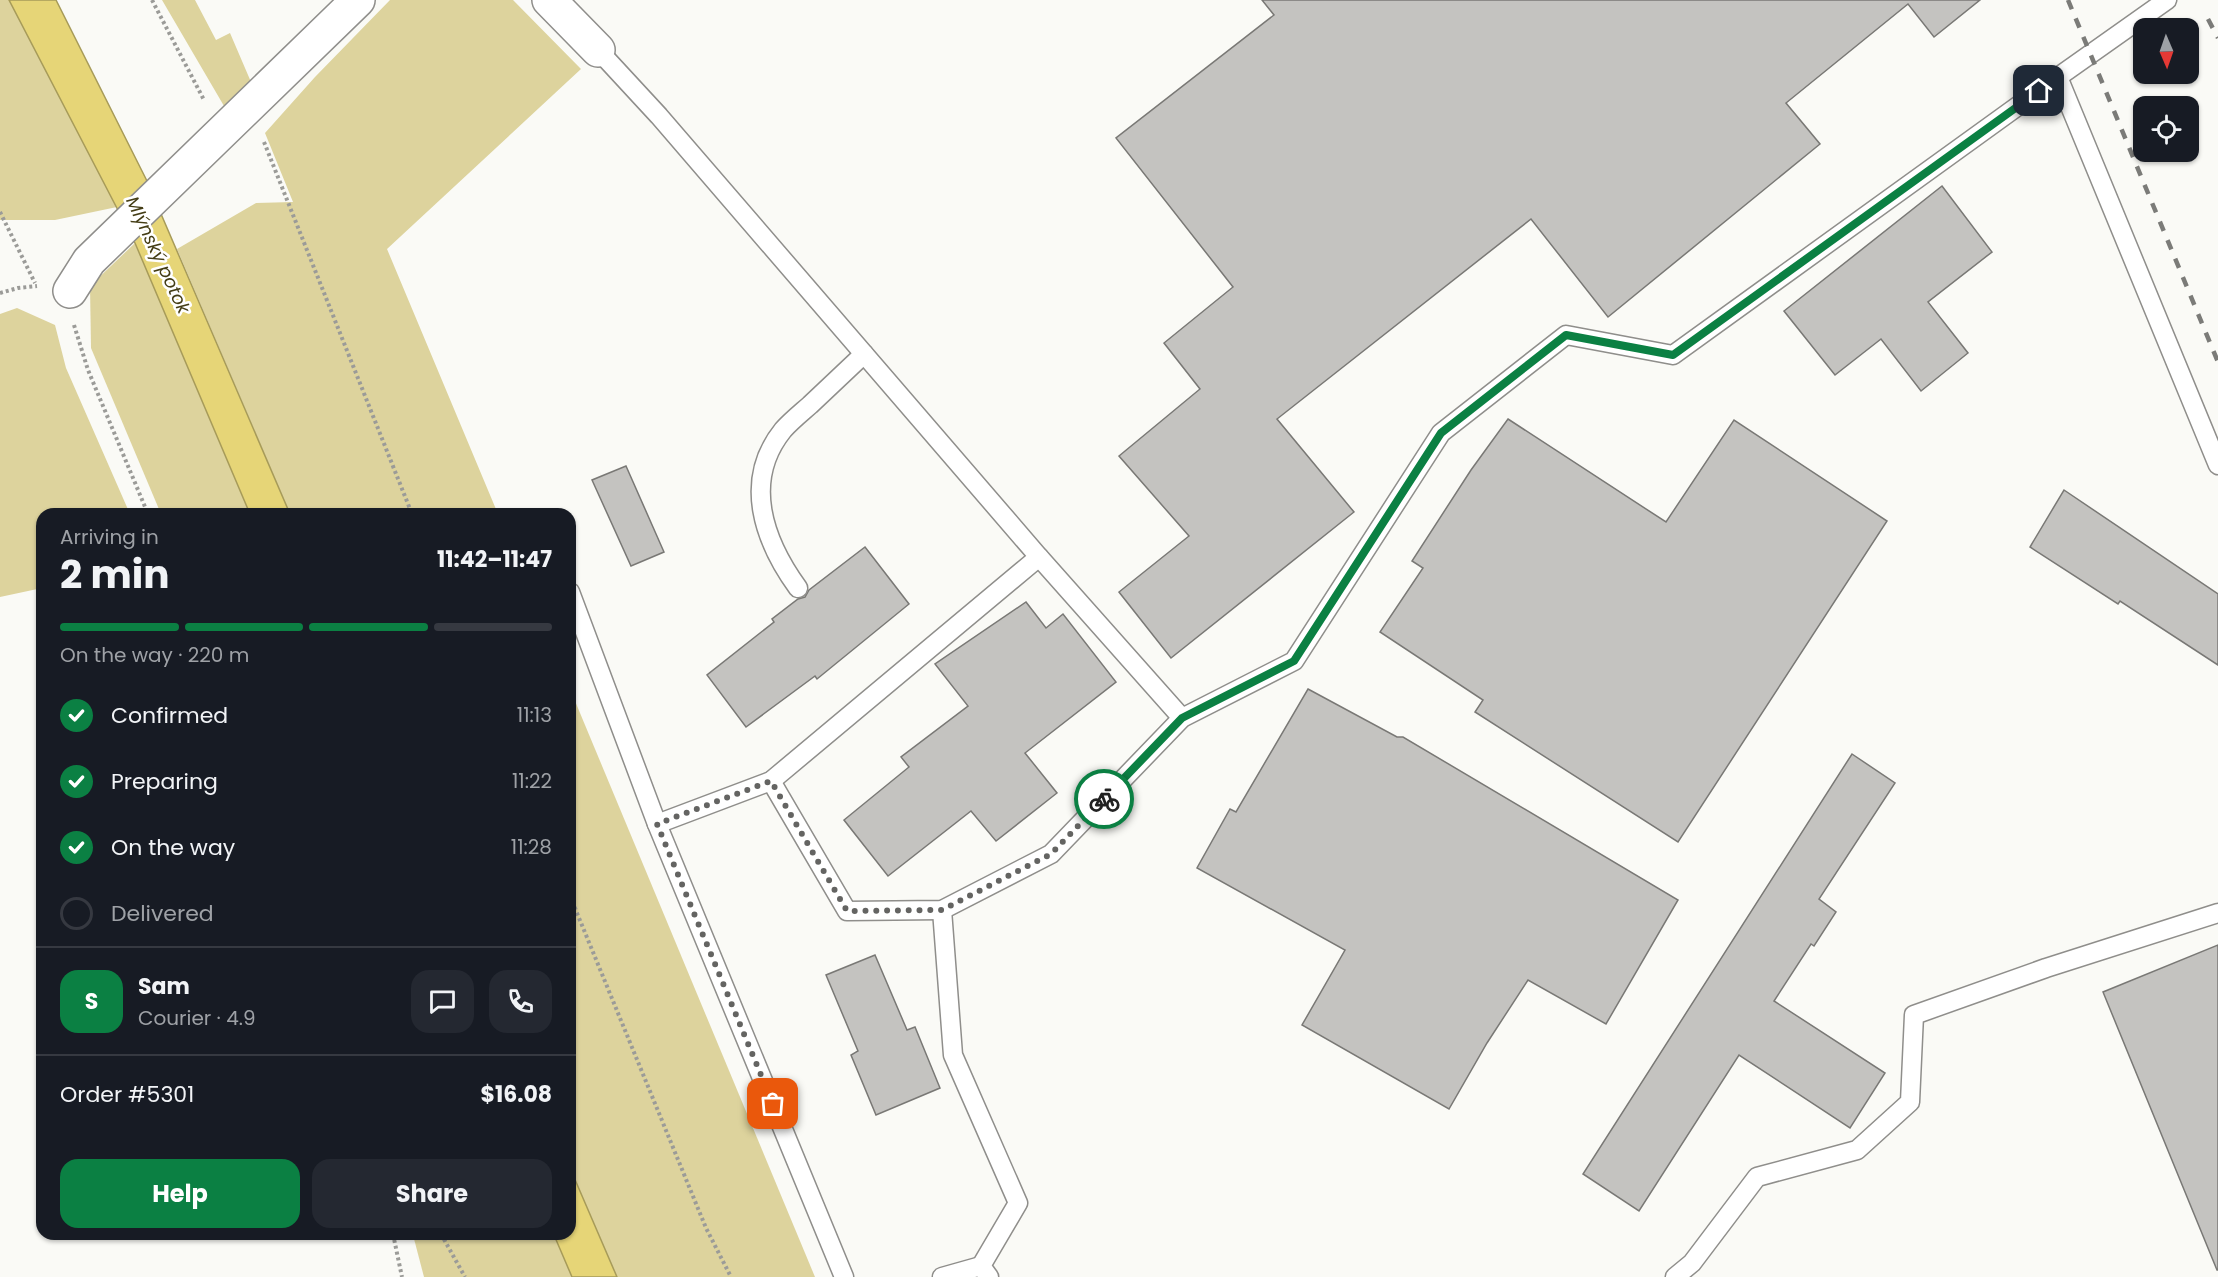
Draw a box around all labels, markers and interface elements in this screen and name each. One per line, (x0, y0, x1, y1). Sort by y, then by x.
north arrow (2133, 18, 2199, 84)
map controls (2133, 18, 2199, 162)
pin (2013, 65, 2064, 116)
icon: home (2022, 74, 2055, 107)
button: locate (2133, 96, 2199, 162)
water label: Mlýnský potok (120, 192, 197, 318)
text: Arriving in (60, 523, 159, 551)
text: 11:42–11:47 (437, 544, 552, 575)
text: 2 min (60, 547, 170, 602)
text: On the way · 220 m (60, 641, 249, 669)
icon: check (60, 699, 93, 732)
text: Confirmed (111, 700, 228, 731)
text: 11:13 (517, 701, 552, 729)
icon: check (60, 765, 93, 798)
text: Preparing (111, 766, 218, 797)
text: 11:22 (512, 767, 552, 795)
courier (1074, 769, 1134, 829)
icon: bike (1088, 783, 1121, 816)
icon: check (60, 831, 93, 864)
text: On the way (111, 832, 235, 863)
text: 11:28 (511, 833, 552, 861)
text: Delivered (111, 898, 214, 929)
button: chat (411, 970, 474, 1033)
button: phone (489, 970, 552, 1033)
text: Sam (138, 971, 190, 1002)
text: S (85, 986, 98, 1017)
text: Courier · 4.9 (138, 1004, 256, 1032)
pin (747, 1078, 798, 1129)
text: Order #5301 (60, 1079, 194, 1110)
text: $16.08 (480, 1079, 552, 1110)
icon: bag (756, 1087, 789, 1120)
button: Help (60, 1159, 300, 1228)
button: Share (312, 1159, 552, 1228)

